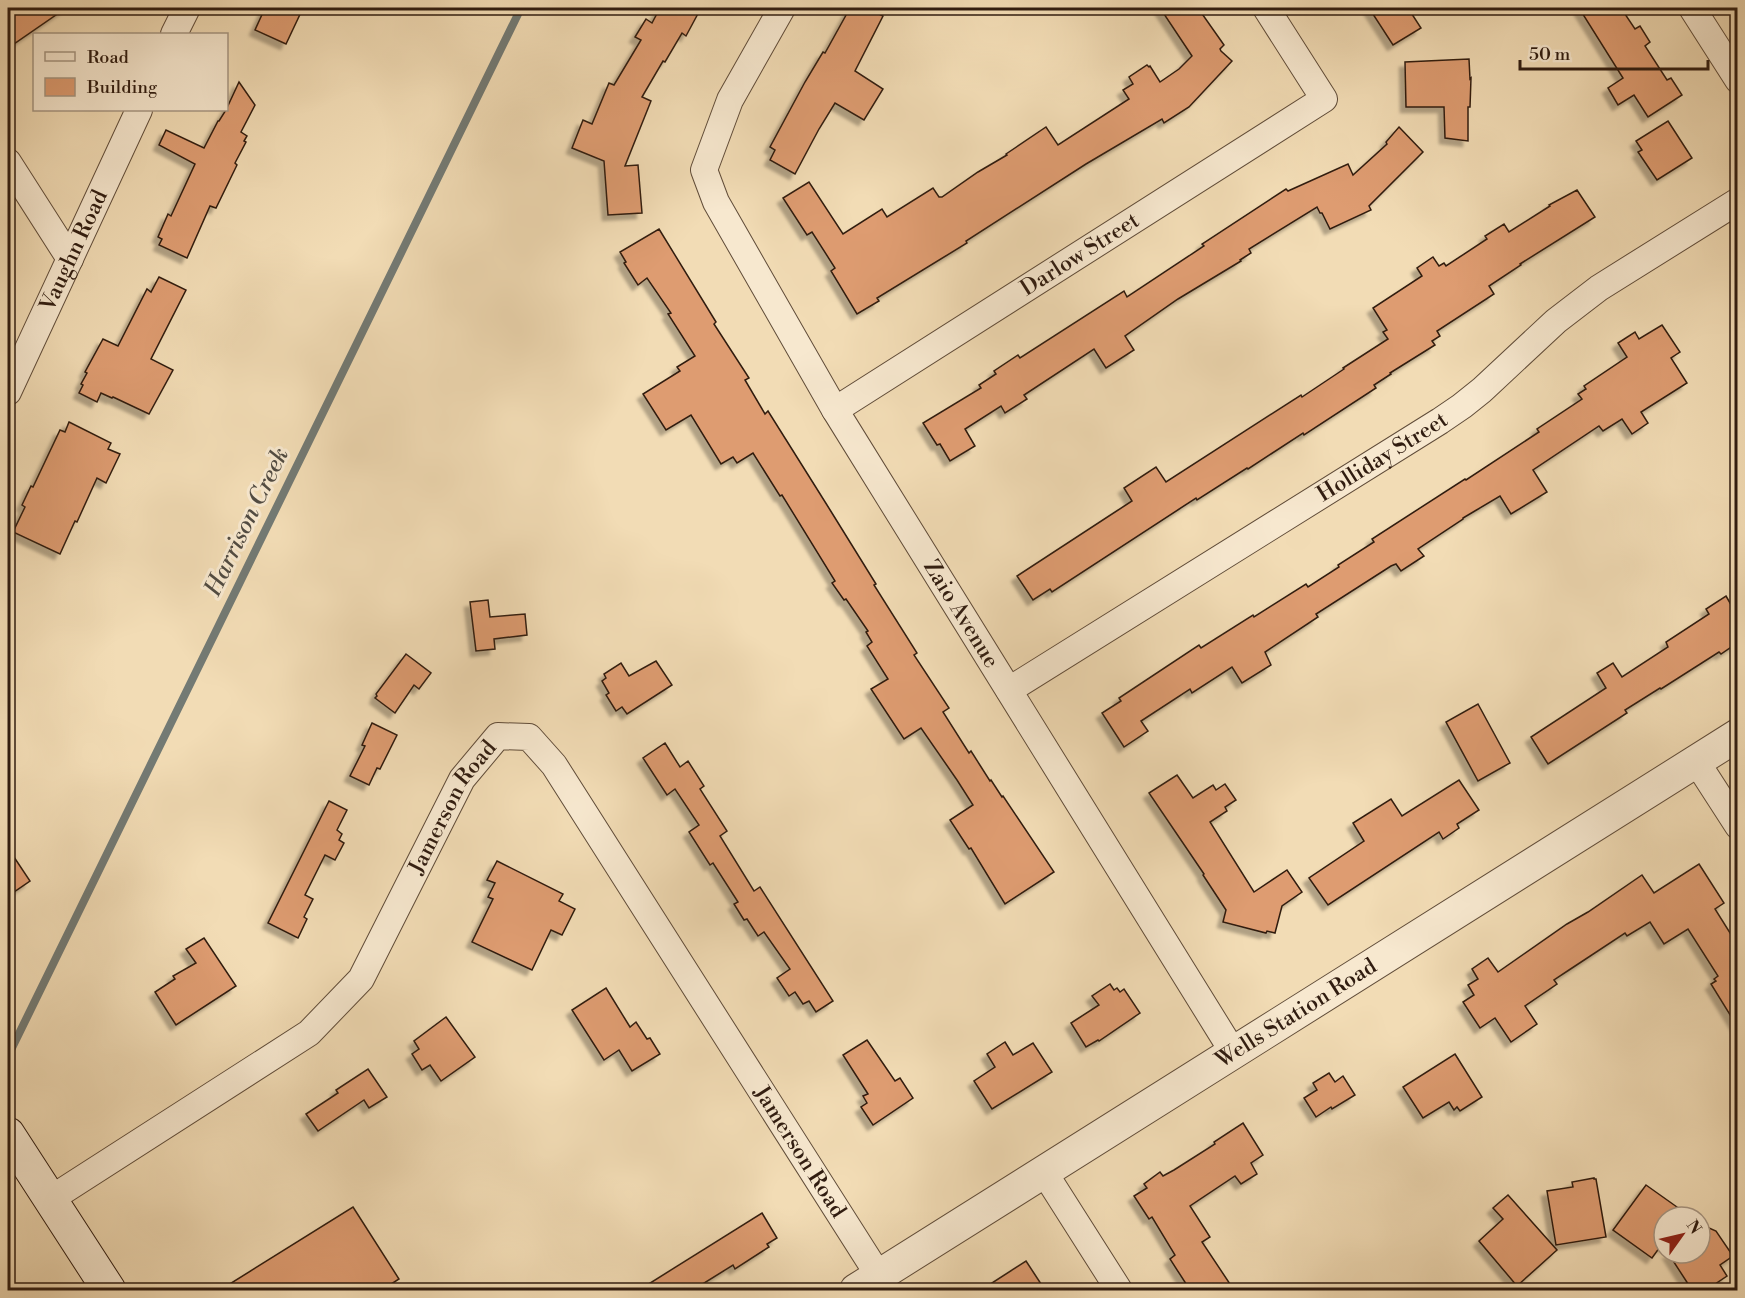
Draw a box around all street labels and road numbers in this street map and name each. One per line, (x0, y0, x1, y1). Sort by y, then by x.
street label: Vaughn Road (34, 185, 114, 316)
street label: Darlow Street (1015, 207, 1144, 302)
street label: Holliday Street (1312, 406, 1453, 508)
street label: Zaio Avenue (918, 555, 1005, 673)
street label: Jamerson Road (402, 734, 503, 879)
street label: Wells Station Road (1210, 952, 1382, 1074)
street label: Jamerson Road (747, 1080, 852, 1223)

